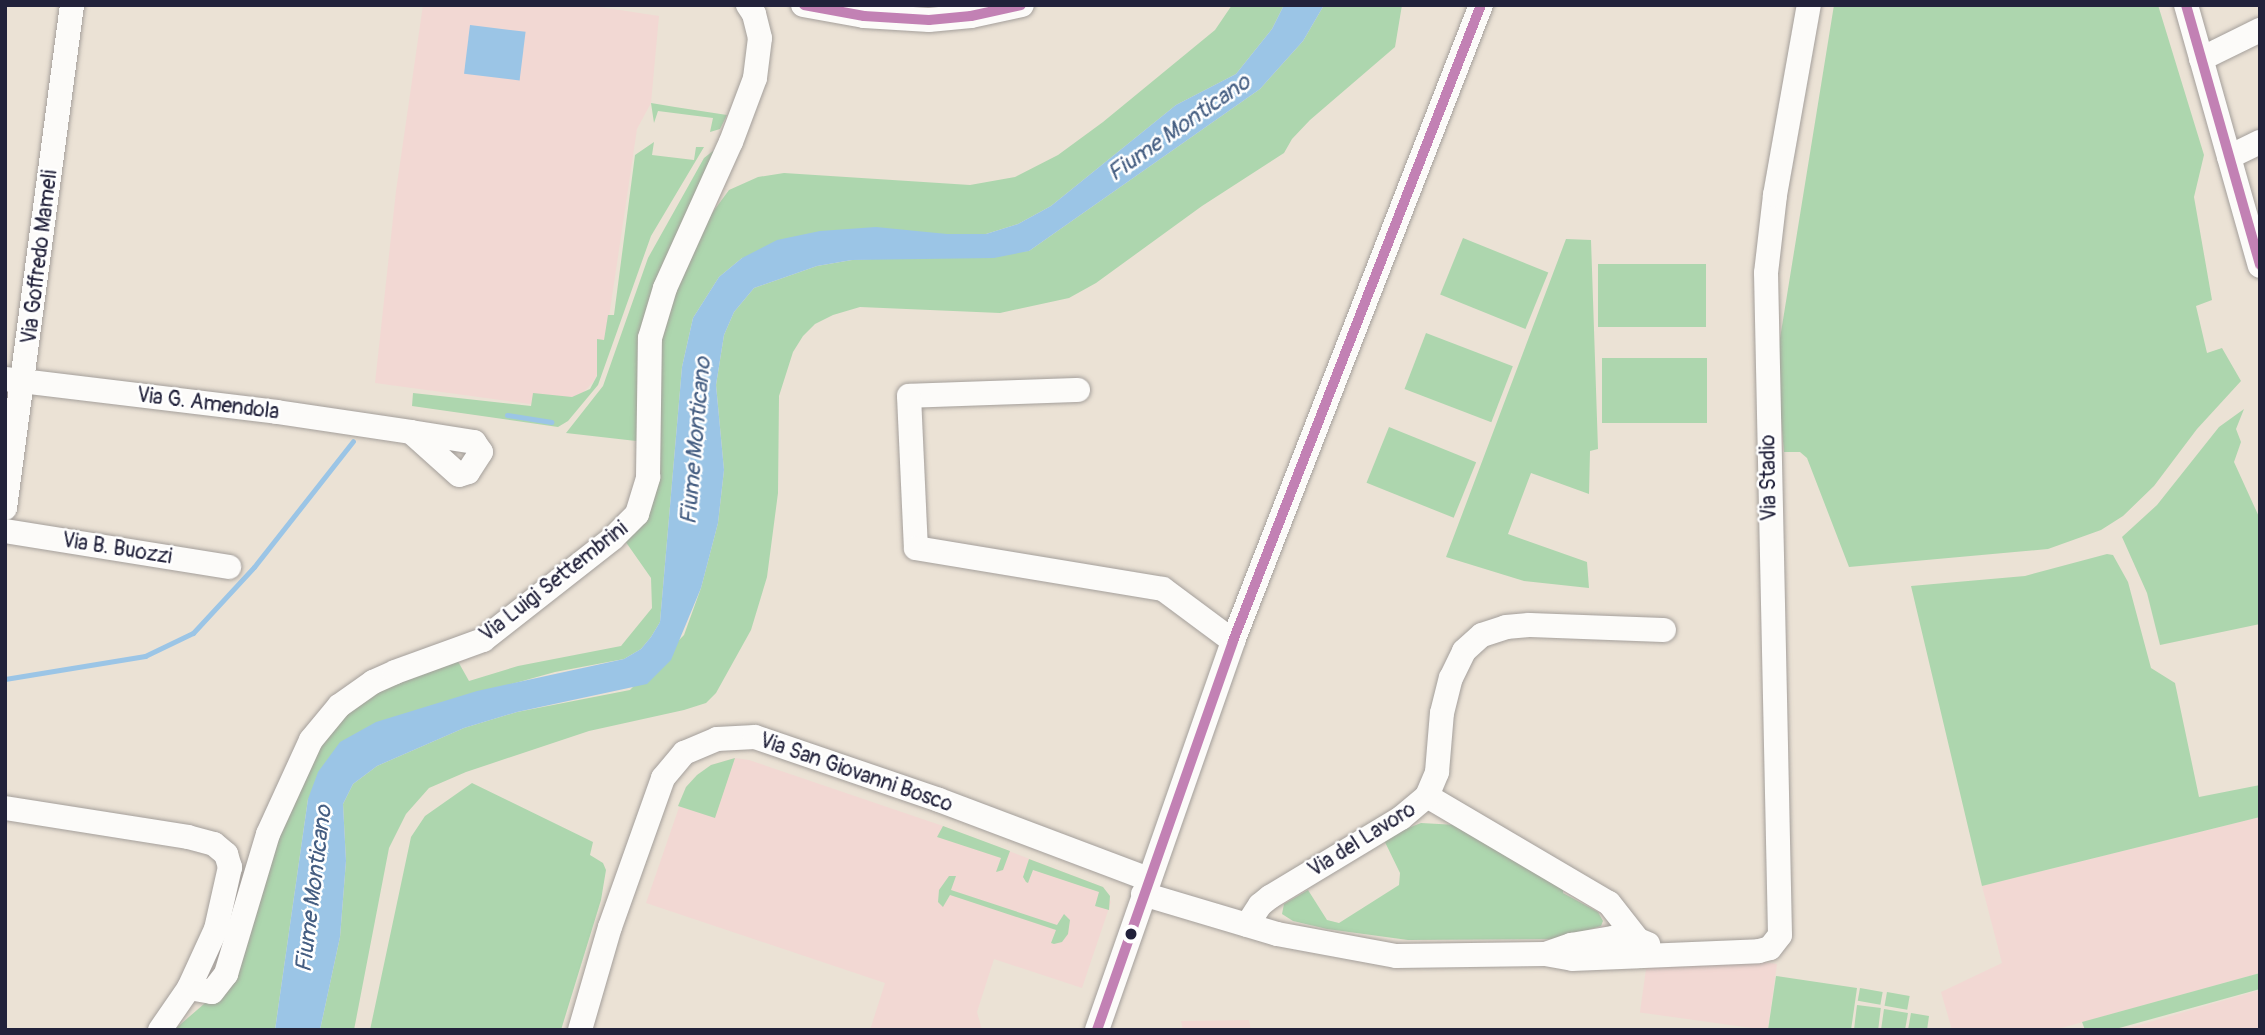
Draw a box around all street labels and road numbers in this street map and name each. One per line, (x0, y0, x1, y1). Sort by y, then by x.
street label: Via Goffredo Mameli (17, 168, 63, 346)
street label: Via G. Amendola (135, 383, 281, 425)
street label: Via Stadio (1756, 435, 1782, 521)
street label: Via Luigi Settembrini (475, 516, 633, 648)
street label: Via B. Buozzi (60, 528, 174, 570)
street label: Via San Giovanni Bosco (756, 728, 956, 818)
street label: Via del Lavoro (1304, 797, 1420, 883)

